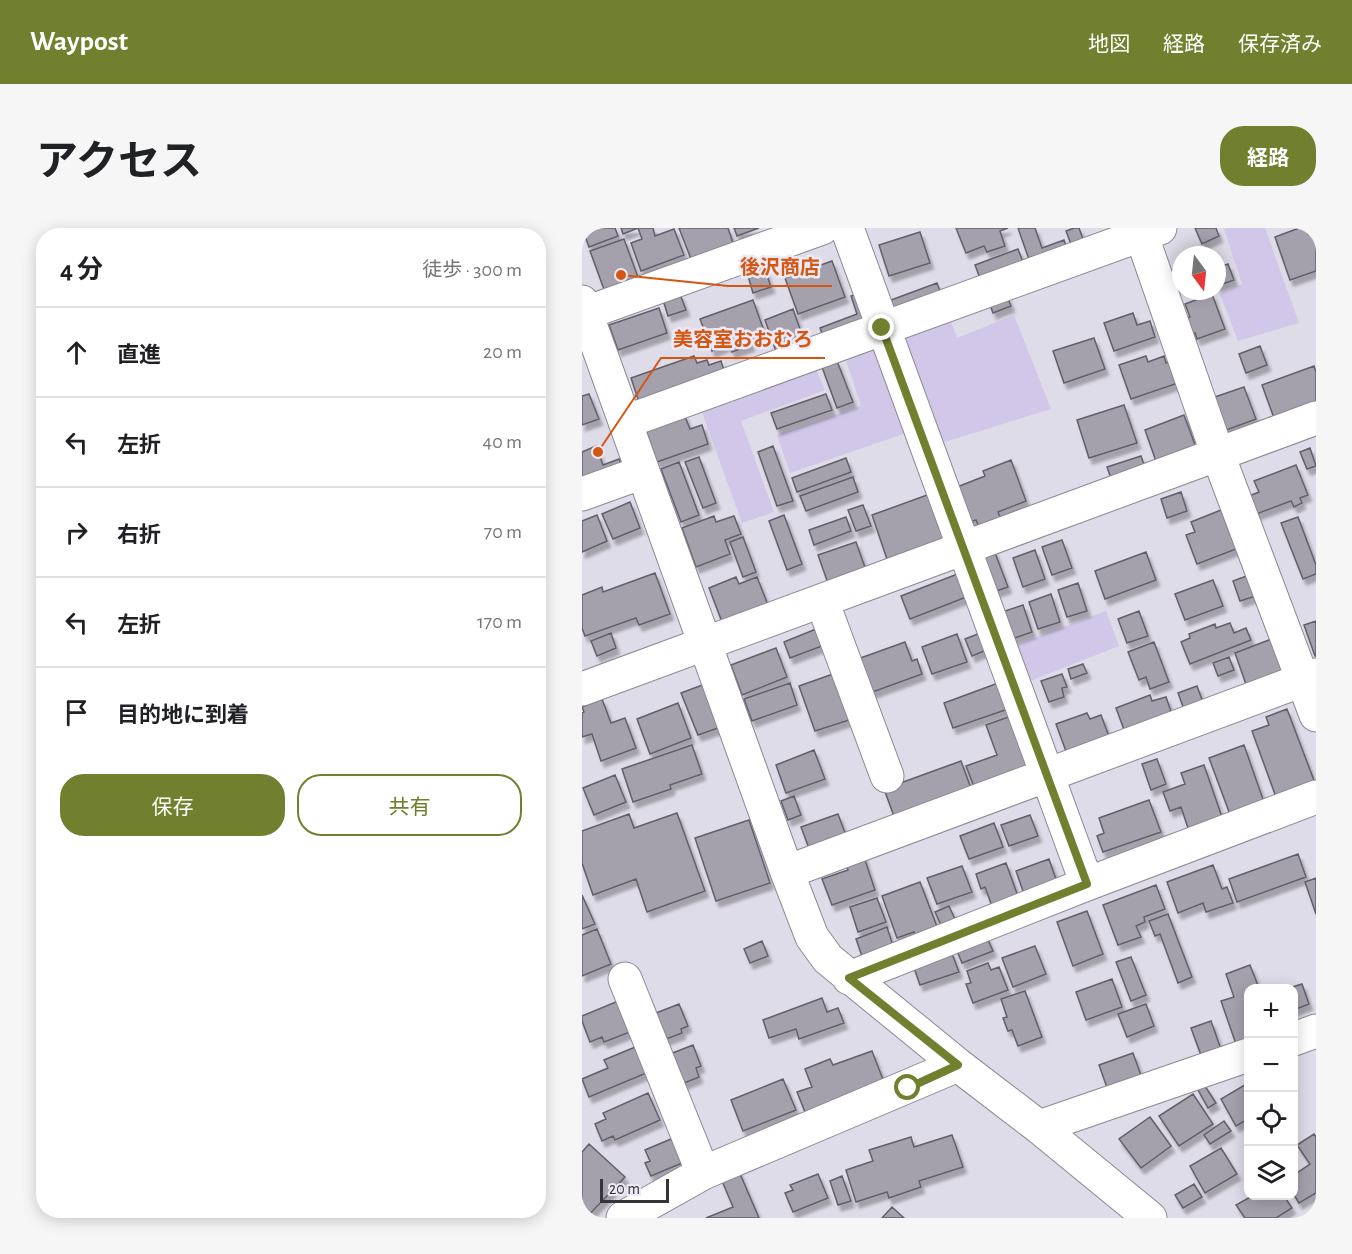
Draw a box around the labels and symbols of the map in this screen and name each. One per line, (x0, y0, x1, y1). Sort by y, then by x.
north arrow (1172, 246, 1226, 300)
callout: 後沢商店 (728, 248, 832, 286)
text: 後沢商店 (740, 256, 820, 278)
route end (868, 314, 894, 340)
callout: 美容室おおむろ (661, 320, 825, 358)
text: 美容室おおむろ (673, 329, 813, 350)
route start (894, 1074, 920, 1100)
scale bar (600, 1176, 669, 1204)

